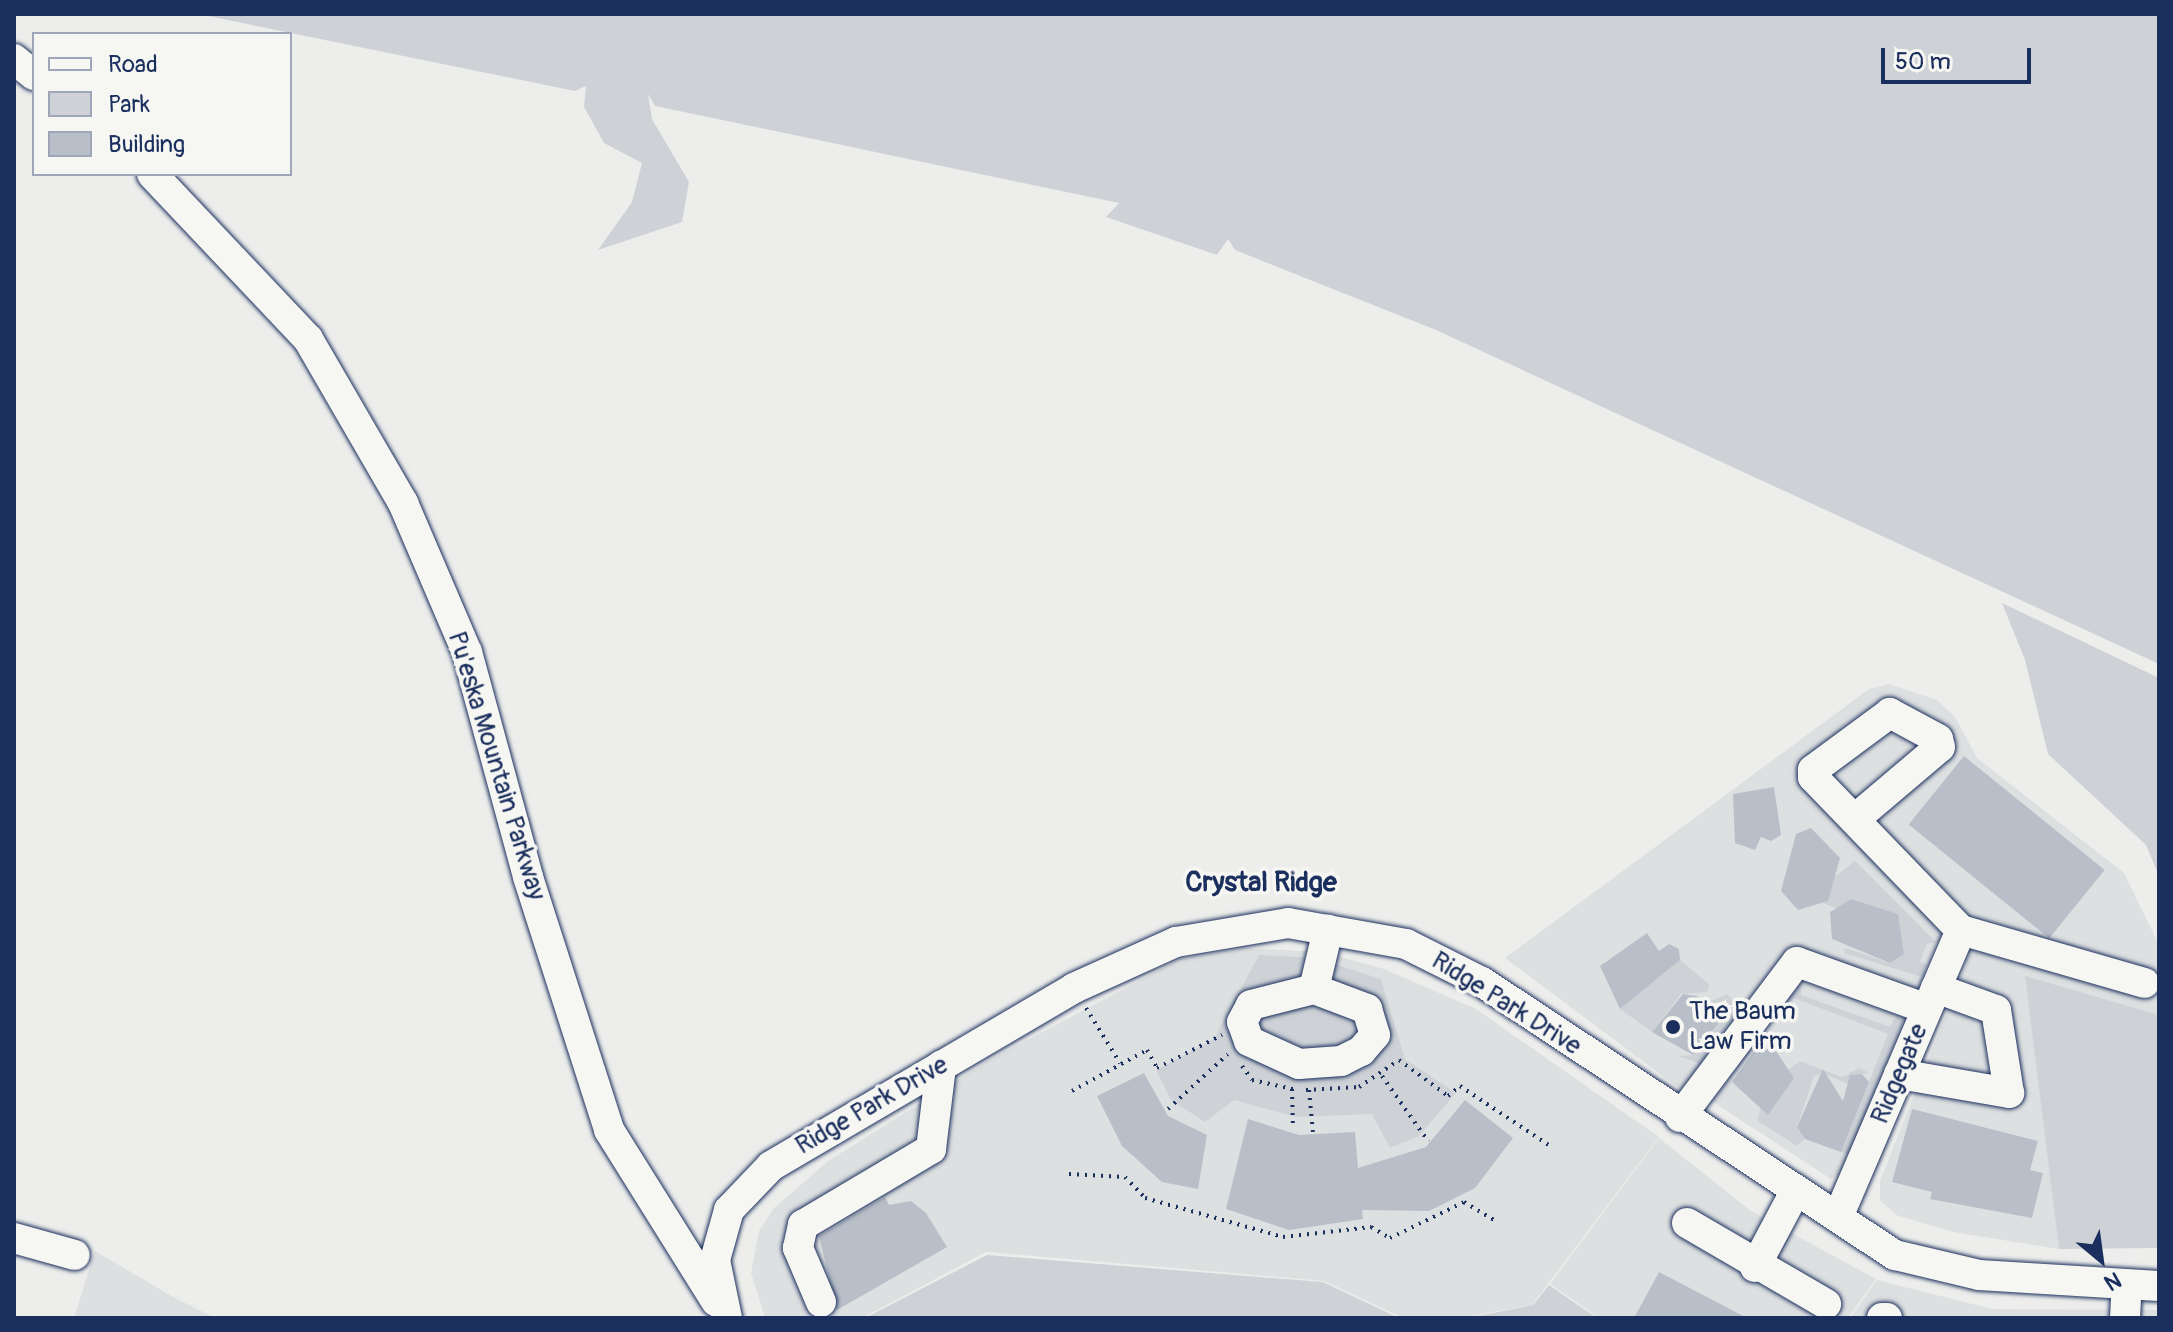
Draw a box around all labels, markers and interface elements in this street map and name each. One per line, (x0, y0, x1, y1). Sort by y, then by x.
legend (32, 32, 292, 176)
scale bar (1885, 32, 2035, 82)
text: 50 m (1895, 47, 1951, 76)
text: Road (108, 50, 158, 79)
text: Park (108, 90, 150, 119)
text: Building (108, 130, 185, 159)
street label: Pu'eska Mountain Parkway (440, 628, 552, 904)
district label: Crystal Ridge (1185, 866, 1337, 900)
street label: Ridge Park Drive (1425, 946, 1587, 1062)
place label: The Baum Law Firm (1689, 996, 1796, 1058)
marker: The Baum Law Firm (1664, 1018, 1682, 1036)
street label: Ridgegate (1865, 1019, 1935, 1129)
street label: Ridge Park Drive (790, 1050, 954, 1162)
north arrow (2061, 1220, 2141, 1300)
text: N (2099, 1265, 2126, 1297)

